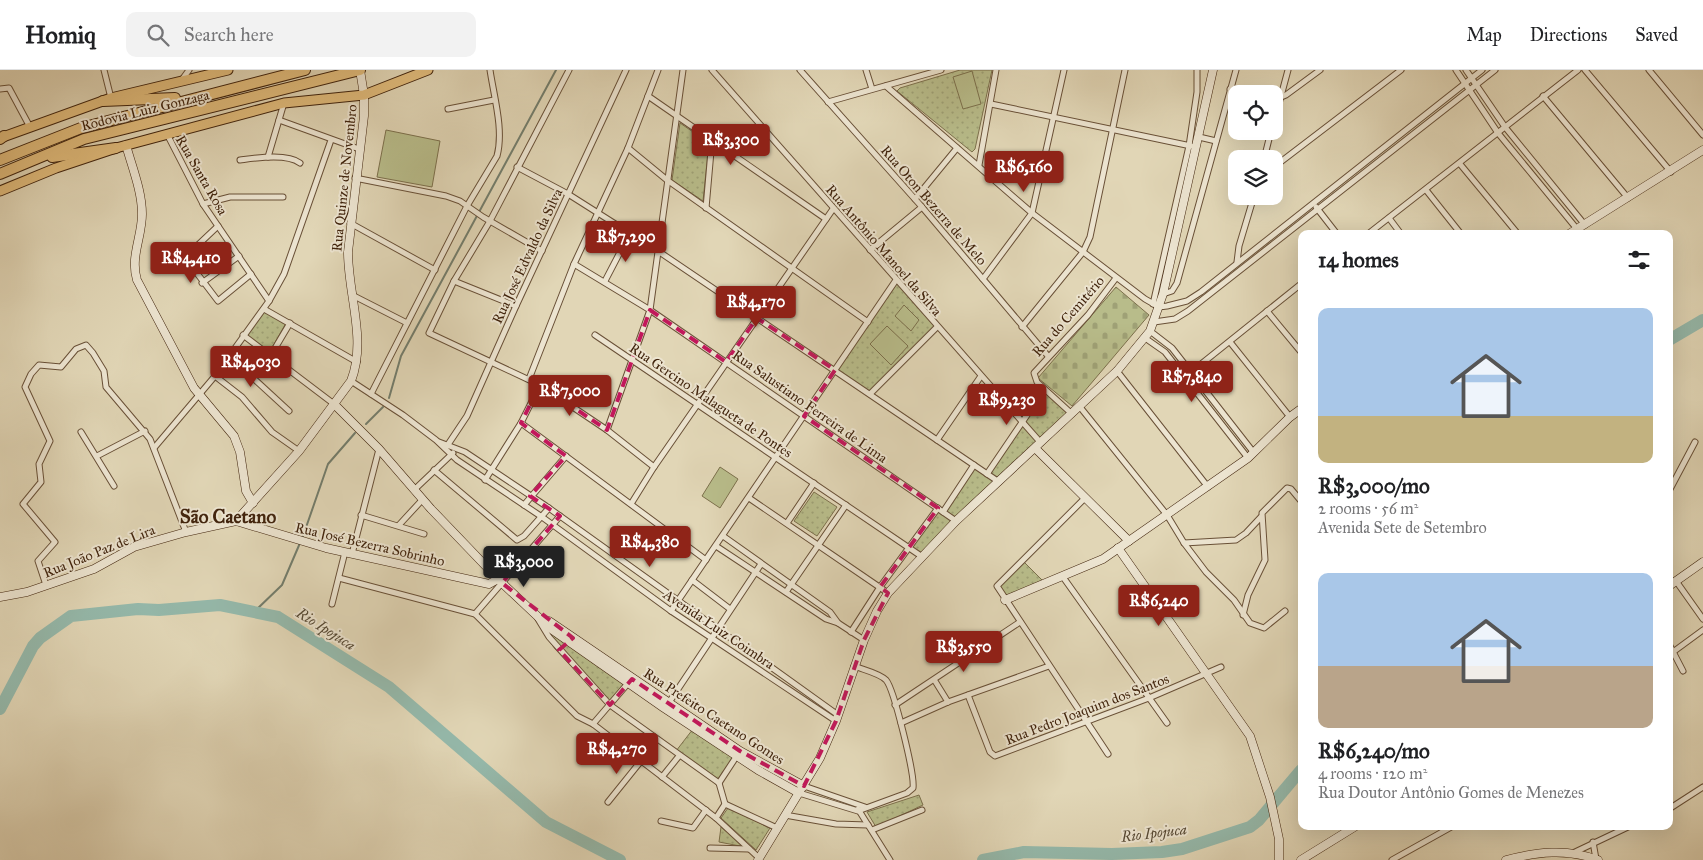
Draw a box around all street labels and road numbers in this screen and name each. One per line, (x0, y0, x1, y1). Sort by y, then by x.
street label: Rodovia Luiz Gonzaga (79, 86, 211, 135)
street label: Rua Quinze de Novembro (328, 104, 361, 252)
street label: Rua Santa Rosa (172, 132, 231, 218)
street label: Rua Oton Bezerra de Melo (877, 142, 990, 269)
street label: Rua Antônio Manoel da Silva (822, 181, 945, 320)
street label: Rua José Edvaldo da Silva (489, 186, 567, 327)
street label: Rua do Cemitério (1029, 273, 1108, 360)
street label: Rua Gercino Malagueta de Pontes (626, 339, 795, 461)
street label: Rua Salustiano Ferreira de Lima (729, 346, 891, 467)
street label: Rua José Bezerra Sobrinho (293, 519, 446, 571)
street label: Rua João Paz de Lira (41, 521, 158, 583)
street label: Avenida Luiz Coimbra (659, 585, 777, 673)
street label: Rua Prefeito Caetano Gomes (640, 665, 787, 768)
street label: Rua Pedro Joaquim dos Santos (1003, 670, 1172, 750)

